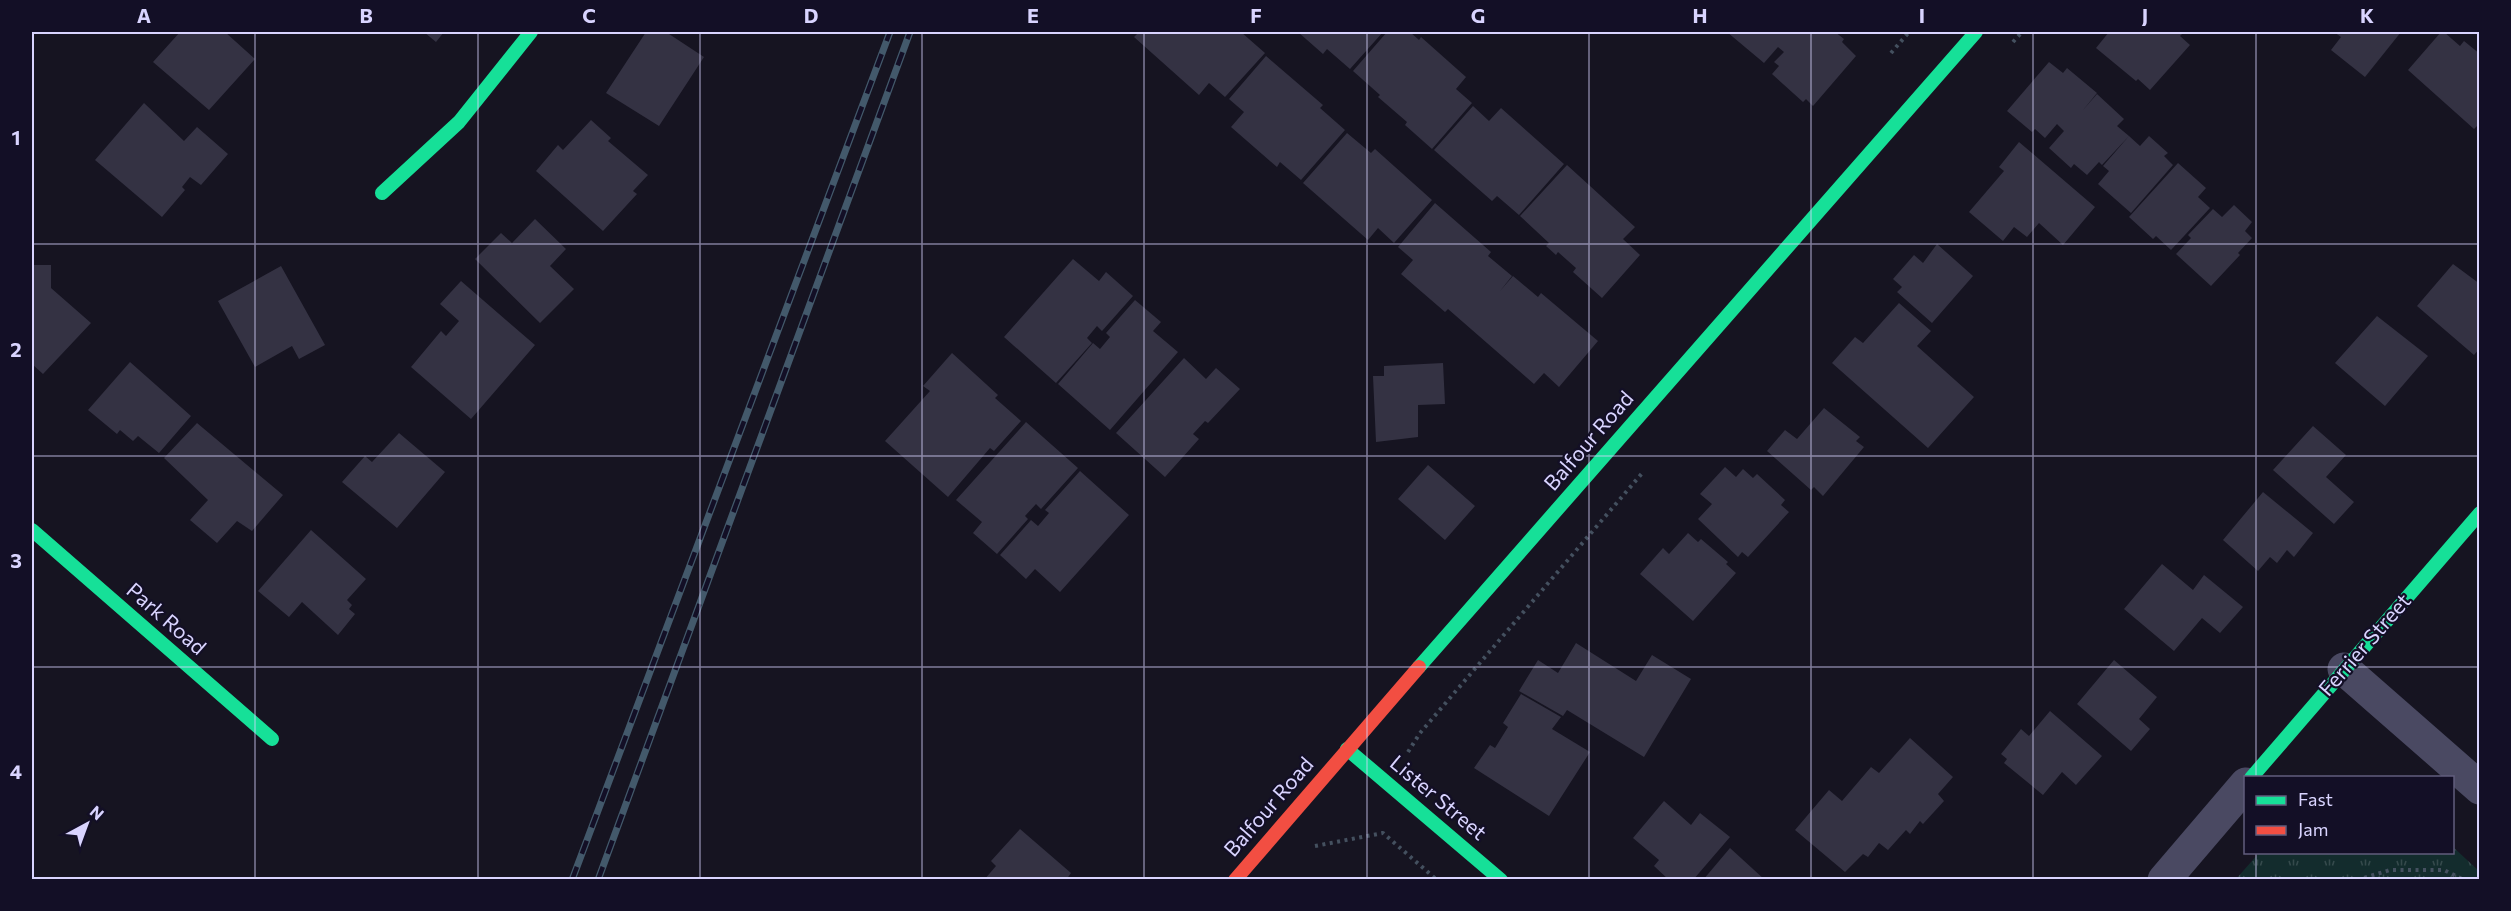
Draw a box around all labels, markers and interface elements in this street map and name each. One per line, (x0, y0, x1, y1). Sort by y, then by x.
text: A (137, 3, 151, 27)
text: B (359, 3, 373, 27)
text: C (582, 3, 596, 27)
text: D (804, 3, 818, 27)
text: E (1027, 3, 1039, 27)
text: F (1250, 3, 1262, 27)
text: G (1471, 3, 1485, 27)
text: H (1693, 3, 1708, 27)
text: I (1919, 3, 1925, 27)
text: J (2142, 3, 2148, 27)
text: K (2360, 3, 2374, 27)
text: 1 (11, 125, 21, 149)
text: 2 (10, 337, 22, 361)
street label: Balfour Road (1538, 385, 1638, 495)
text: 3 (10, 548, 22, 572)
street label: Park Road (122, 577, 212, 659)
street label: Ferrier Street (2313, 588, 2415, 700)
street label: Lister Street (1386, 749, 1492, 844)
street label: Balfour Road (1218, 751, 1318, 861)
text: 4 (10, 759, 22, 783)
legend (2244, 776, 2454, 854)
text: Fast (2298, 788, 2333, 810)
north arrow (57, 794, 117, 854)
text: N (86, 801, 108, 823)
text: Jam (2298, 818, 2328, 840)

